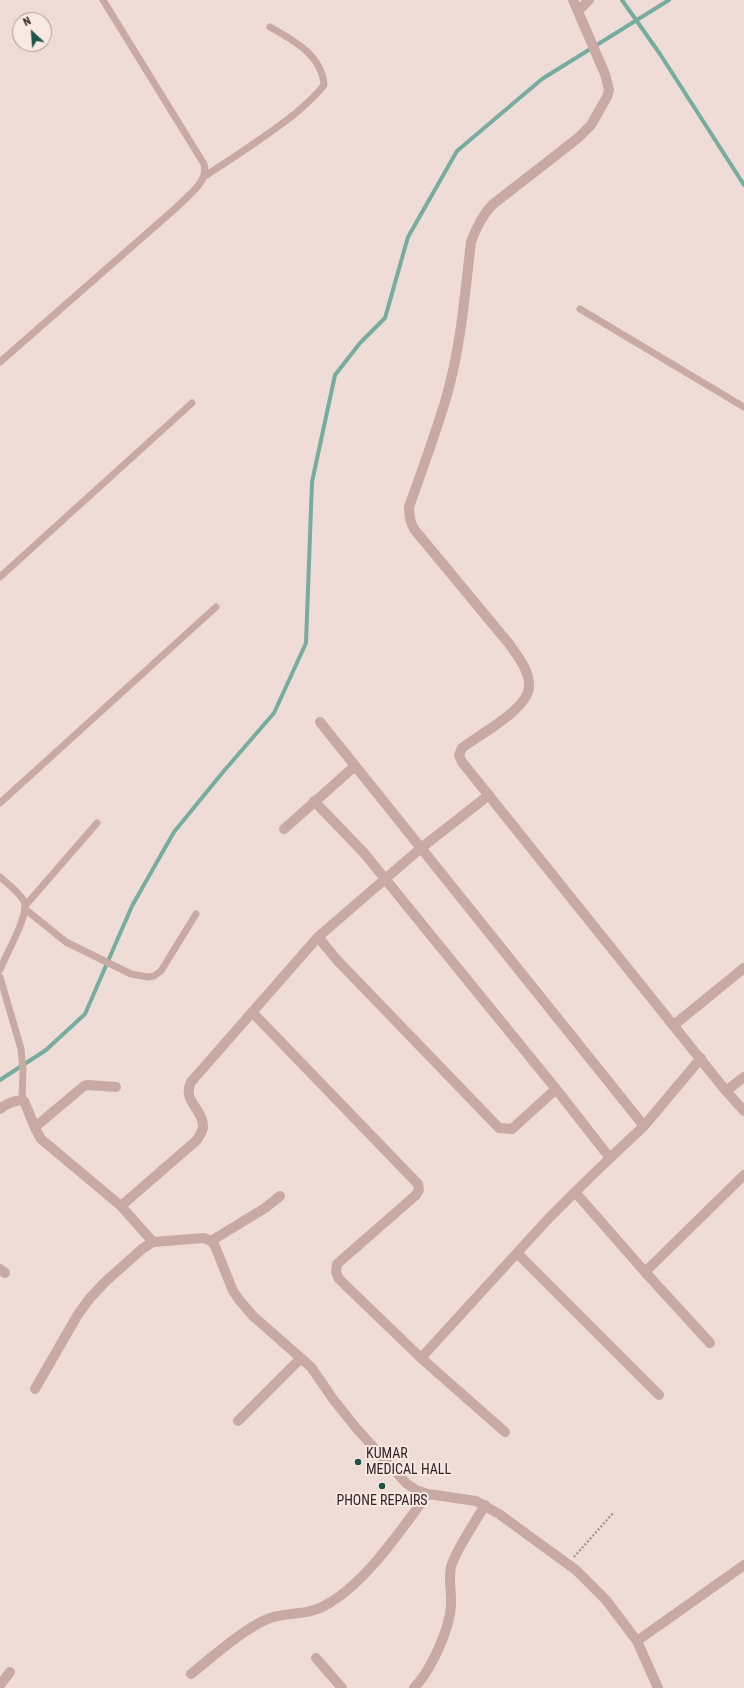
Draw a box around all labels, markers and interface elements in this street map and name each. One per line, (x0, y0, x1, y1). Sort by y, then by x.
north arrow (12, 12, 52, 52)
text: N (21, 14, 33, 29)
place label: KUMAR MEDICAL HALL (366, 1446, 451, 1478)
marker: KUMAR MEDICAL HALL (353, 1457, 363, 1467)
marker: PHONE REPAIRS (377, 1481, 387, 1491)
place label: PHONE REPAIRS (336, 1493, 428, 1509)

